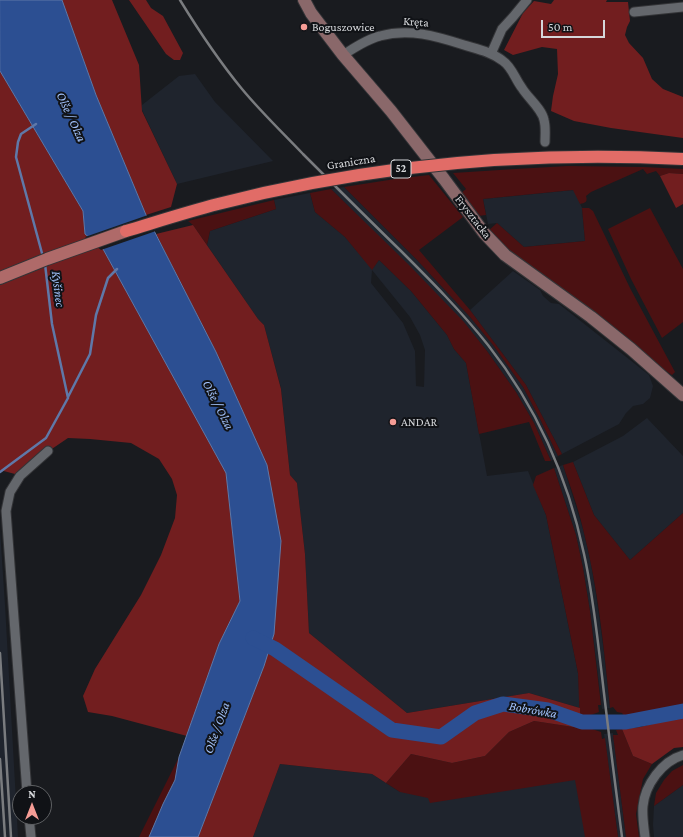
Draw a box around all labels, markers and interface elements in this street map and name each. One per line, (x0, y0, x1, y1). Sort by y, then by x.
scale bar (543, 12, 607, 38)
street label: Kręta (403, 14, 429, 30)
place label: Boguszowice (312, 20, 375, 34)
text: 50 m (548, 20, 572, 34)
marker: Boguszowice (299, 22, 309, 32)
water label: Olše / Olza (53, 90, 89, 144)
street label: Graniczna (326, 151, 376, 173)
road number: 52 (391, 160, 411, 178)
street label: Frysztacka (452, 192, 494, 242)
water label: Kyšinec (48, 270, 68, 308)
water label: Olše / Olza (199, 378, 237, 432)
place label: ANDAR (401, 415, 437, 429)
marker: ANDAR (388, 417, 398, 427)
water label: Bobrówka (508, 698, 558, 722)
water label: Olše / Olza (201, 700, 233, 756)
north arrow (12, 785, 52, 825)
text: N (28, 788, 36, 800)

